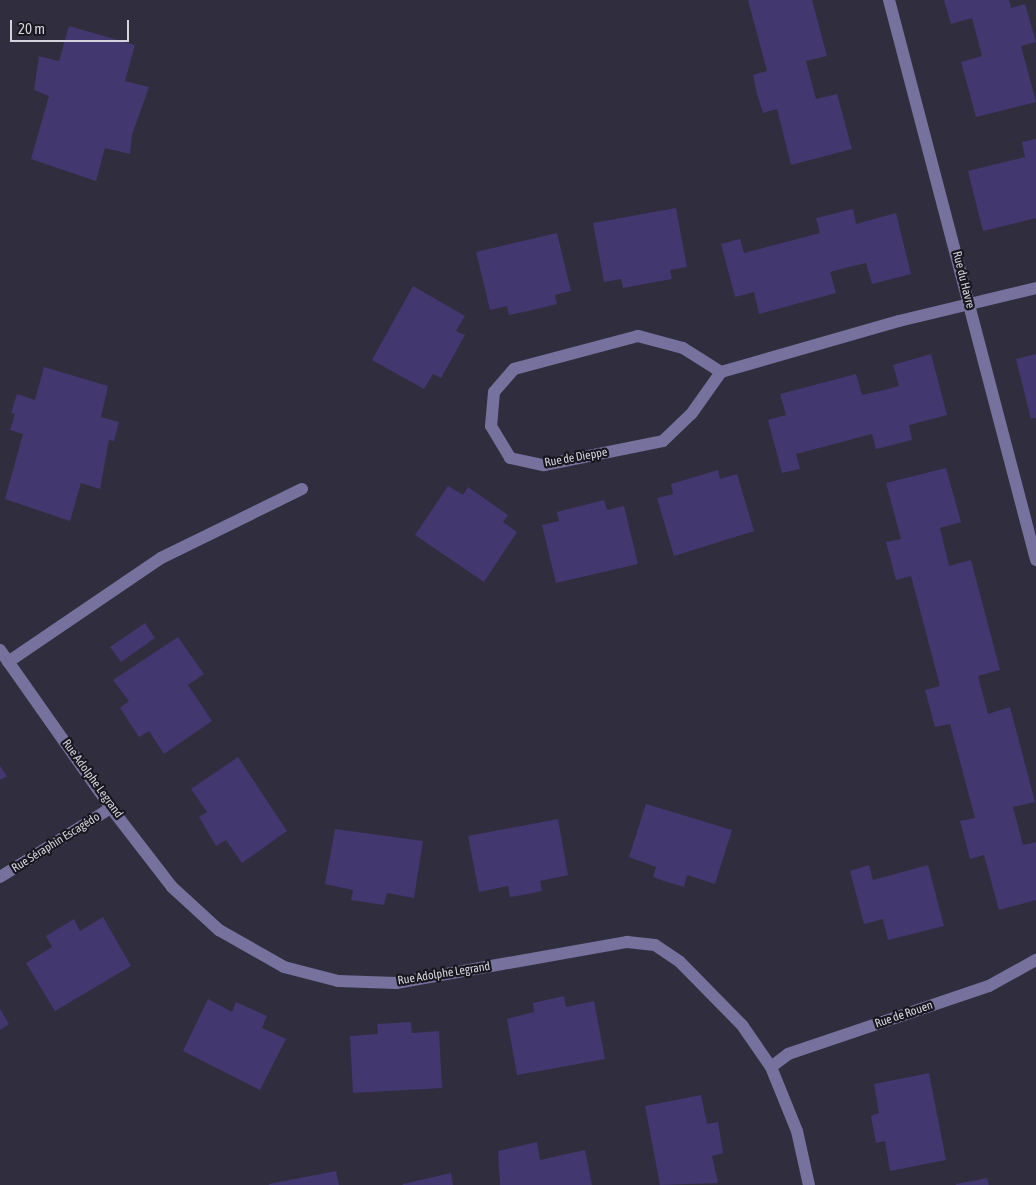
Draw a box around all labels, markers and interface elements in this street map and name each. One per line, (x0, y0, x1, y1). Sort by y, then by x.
scale bar (12, 10, 131, 42)
text: 20 m (18, 20, 45, 37)
street label: Rue du Havre (949, 250, 977, 310)
street label: Rue de Dieppe (544, 445, 608, 471)
street label: Rue Adolphe Legrand (59, 737, 125, 821)
street label: Rue Séraphin Escagédo (9, 810, 103, 876)
street label: Rue Adolphe Legrand (397, 960, 491, 988)
street label: Rue de Rouen (873, 998, 935, 1032)

